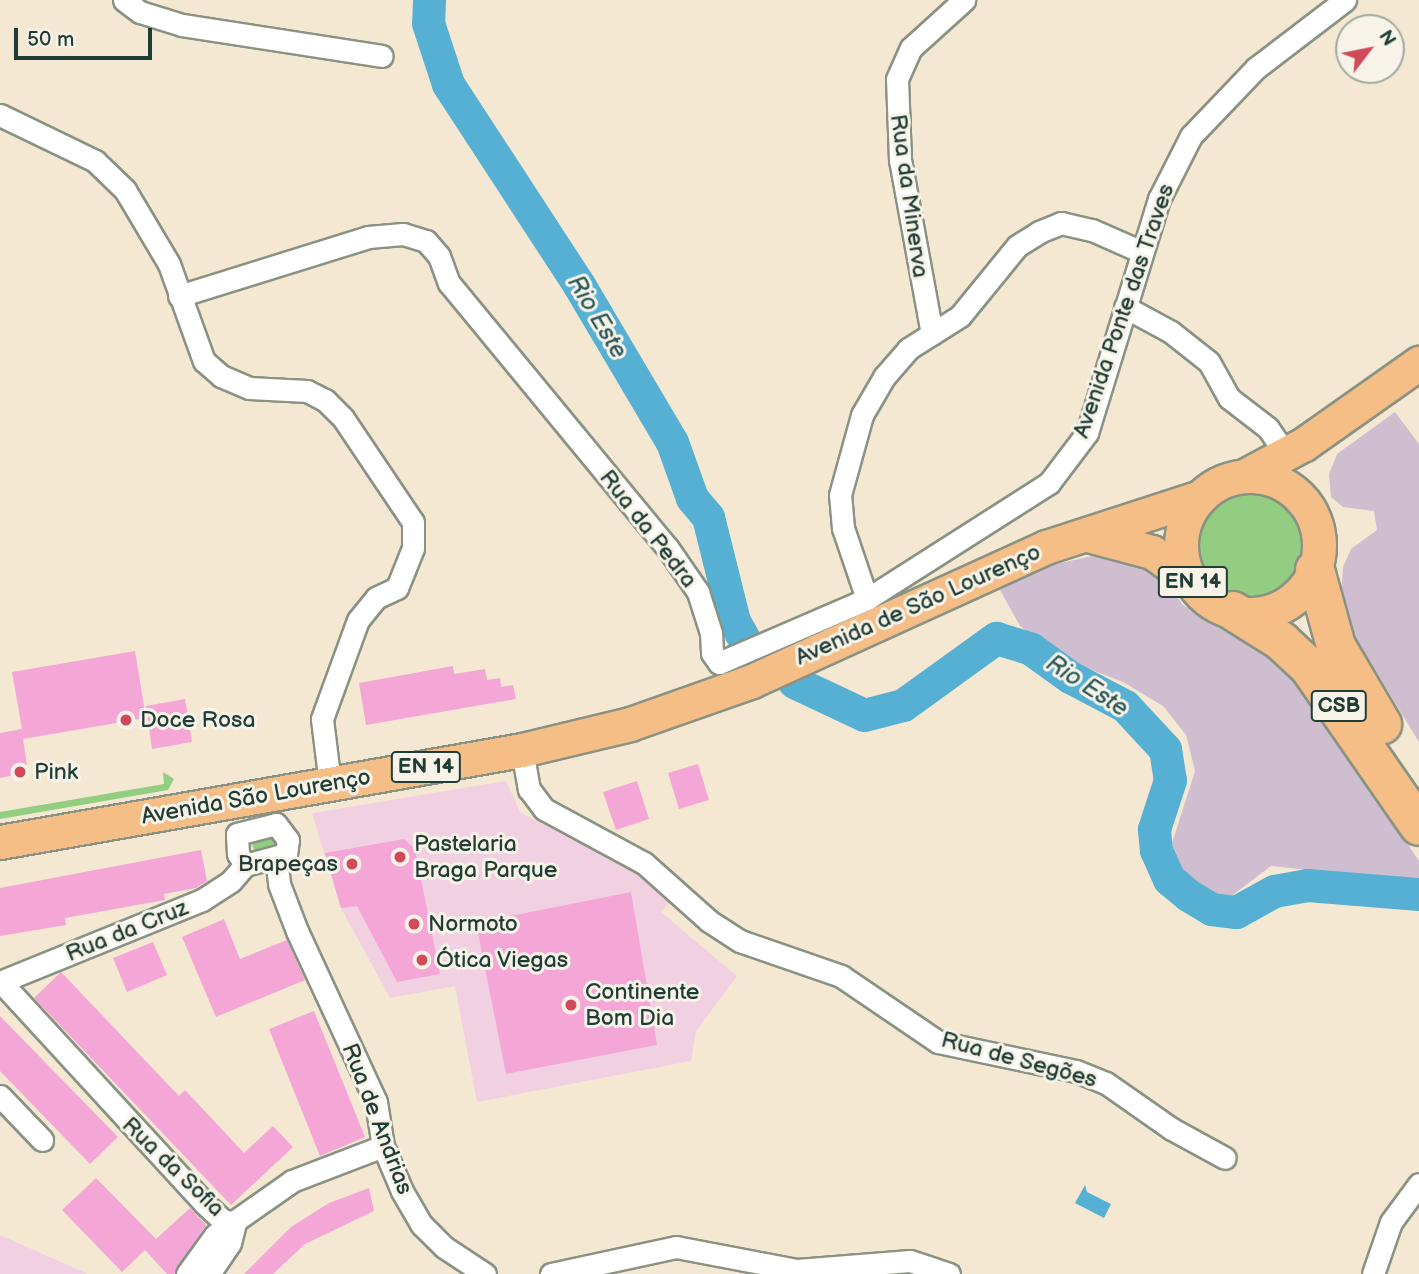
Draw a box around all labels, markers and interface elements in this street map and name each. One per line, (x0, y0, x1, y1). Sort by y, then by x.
scale bar (18, 14, 156, 58)
north arrow (1335, 14, 1405, 84)
text: 50 m (27, 27, 74, 52)
text: N (1373, 27, 1400, 51)
street label: Rua da Minerva (884, 113, 934, 279)
street label: Avenida Ponte das Traves (1067, 180, 1181, 442)
water label: Rio Este (561, 270, 633, 364)
street label: Rua da Pedra (593, 465, 703, 593)
street label: Avenida de São Lourenço (791, 538, 1045, 672)
road number: EN 14 (1156, 564, 1230, 600)
water label: Rio Este (1041, 649, 1133, 723)
road number: CSB (1309, 688, 1369, 724)
place label: Doce Rosa (140, 706, 255, 734)
marker: Doce Rosa (118, 712, 134, 728)
road number: EN 14 (389, 750, 463, 784)
place label: Pink (34, 758, 78, 786)
street label: Avenida São Lourenço (139, 763, 373, 831)
marker: Pink (12, 764, 28, 780)
place label: Pastelaria Braga Parque (414, 830, 557, 884)
marker: Pastelaria Braga Parque (392, 849, 408, 865)
place label: Brapeças (238, 850, 338, 878)
marker: Brapeças (344, 856, 360, 872)
street label: Rua da Cruz (62, 894, 192, 968)
place label: Normoto (428, 910, 518, 938)
marker: Normoto (406, 916, 422, 932)
place label: Ótica Viegas (436, 946, 569, 974)
marker: Ótica Viegas (414, 952, 430, 968)
place label: Continente Bom Dia (585, 978, 699, 1032)
marker: Continente Bom Dia (563, 997, 579, 1013)
street label: Rua de Segões (938, 1026, 1100, 1094)
street label: Rua de Andrias (335, 1040, 419, 1198)
street label: Rua da Sofia (116, 1111, 230, 1223)

